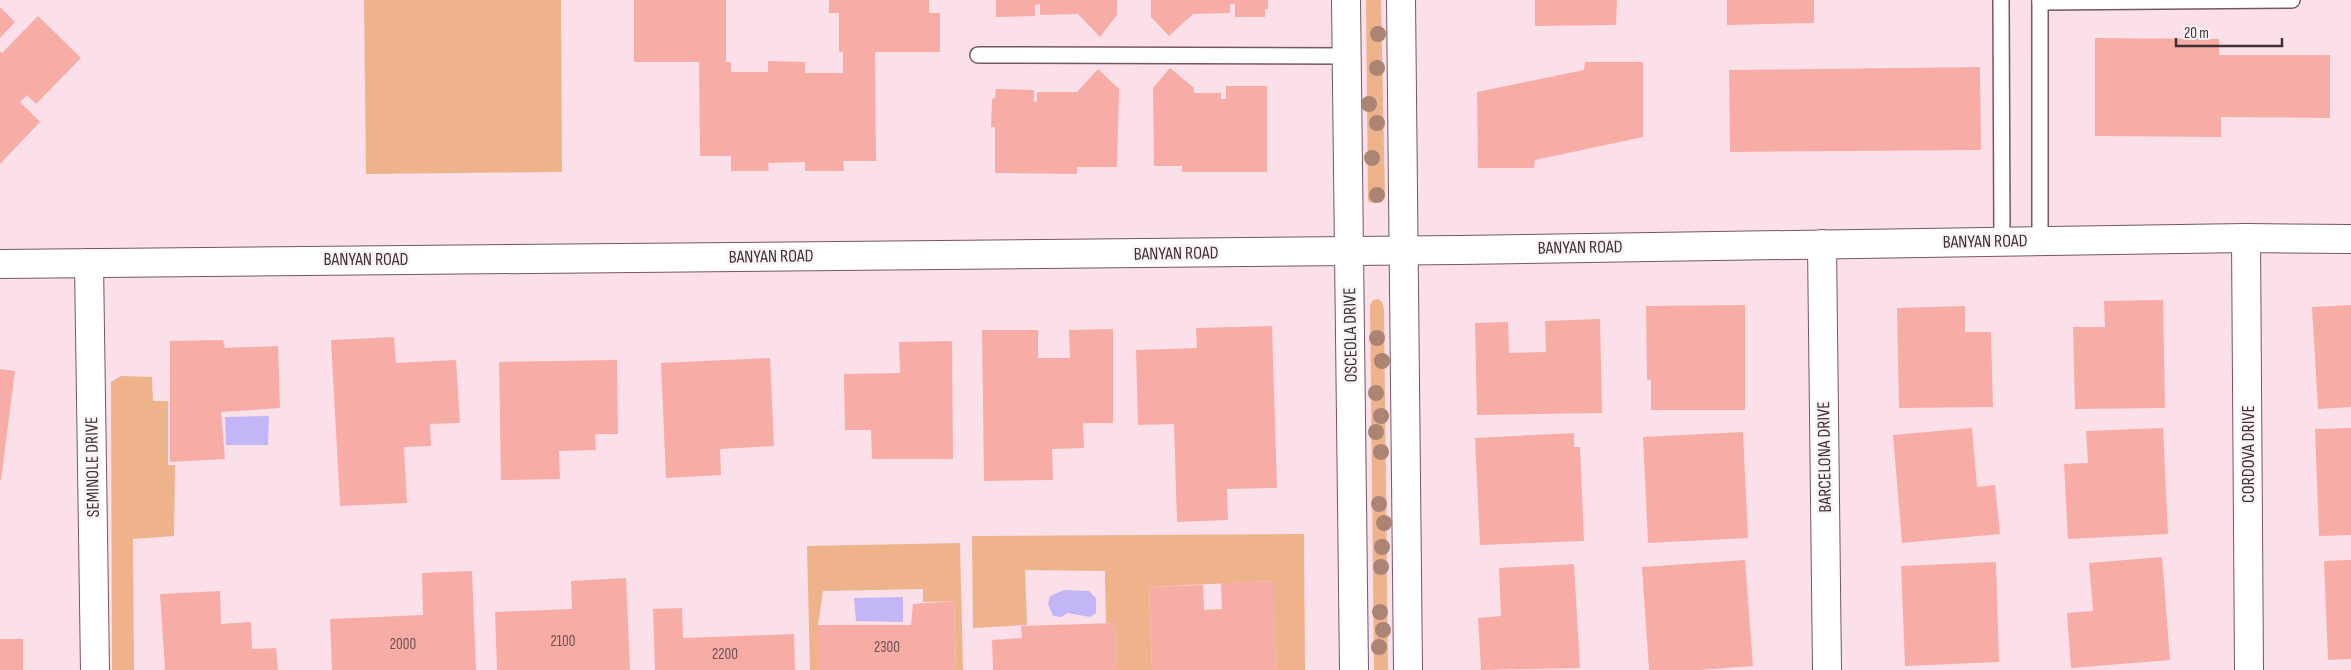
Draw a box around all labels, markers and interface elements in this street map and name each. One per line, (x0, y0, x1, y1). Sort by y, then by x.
scale bar (2176, 15, 2282, 47)
text: 20 m (2184, 24, 2209, 43)
street label: BANYAN ROAD (1942, 230, 2028, 253)
street label: BANYAN ROAD (1537, 236, 1623, 259)
street label: BANYAN ROAD (1133, 242, 1219, 265)
street label: BANYAN ROAD (728, 245, 814, 268)
street label: BANYAN ROAD (324, 249, 408, 270)
street label: OSCEOLA DRIVE (1339, 287, 1362, 383)
street label: BARCELONA DRIVE (1813, 401, 1836, 513)
street label: CORDOVA DRIVE (2238, 405, 2259, 503)
street label: SEMINOLE DRIVE (81, 416, 104, 518)
house number: 2100 (551, 632, 575, 651)
house number: 2000 (390, 635, 416, 654)
house number: 2300 (874, 638, 900, 657)
house number: 2200 (712, 645, 738, 664)

